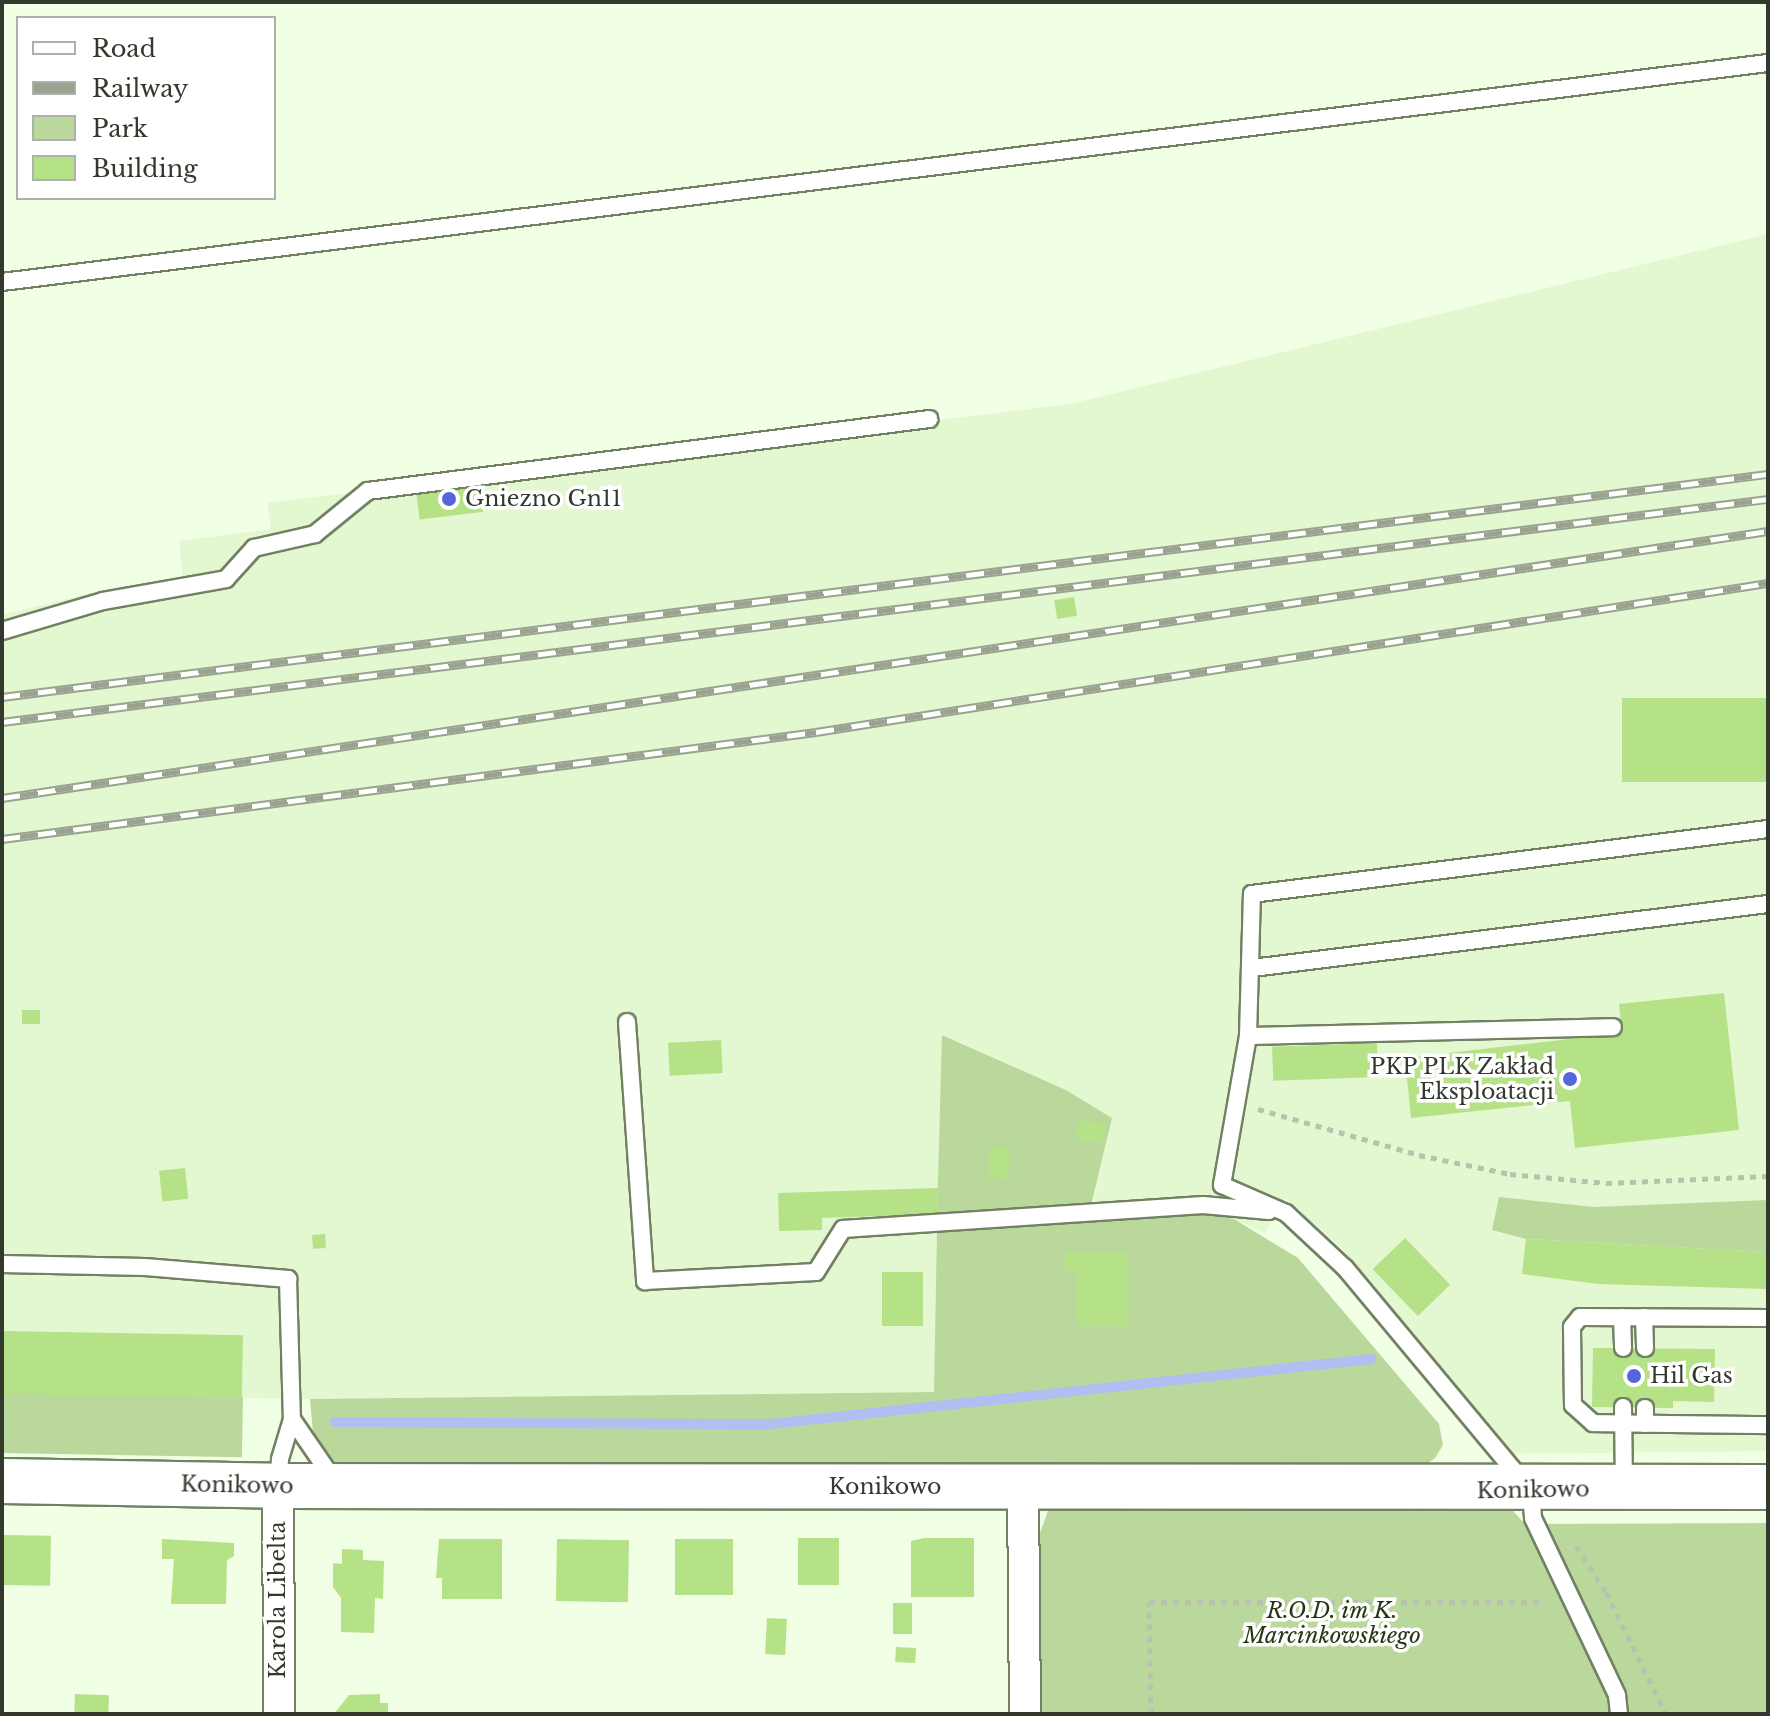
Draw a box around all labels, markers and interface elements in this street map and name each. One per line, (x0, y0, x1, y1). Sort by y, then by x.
legend (16, 16, 276, 200)
text: Road (92, 34, 156, 63)
text: Railway (92, 74, 188, 103)
text: Park (92, 114, 148, 143)
text: Building (92, 154, 198, 183)
place label: Gniezno Gn11 (465, 486, 621, 512)
marker: Gniezno Gn11 (440, 490, 458, 508)
place label: PKP PLK Zakład Eksploatacji (1369, 1053, 1554, 1104)
marker: PKP PLK Zakład Eksploatacji (1561, 1070, 1579, 1088)
place label: Hil Gas (1650, 1363, 1733, 1389)
marker: Hil Gas (1625, 1367, 1643, 1385)
street label: Konikowo (180, 1471, 294, 1499)
street label: Konikowo (828, 1474, 942, 1500)
street label: Konikowo (1476, 1476, 1590, 1504)
street label: Karola Libelta (265, 1521, 291, 1679)
park label: R.O.D. im K. Marcinkowskiego (1243, 1597, 1421, 1648)

